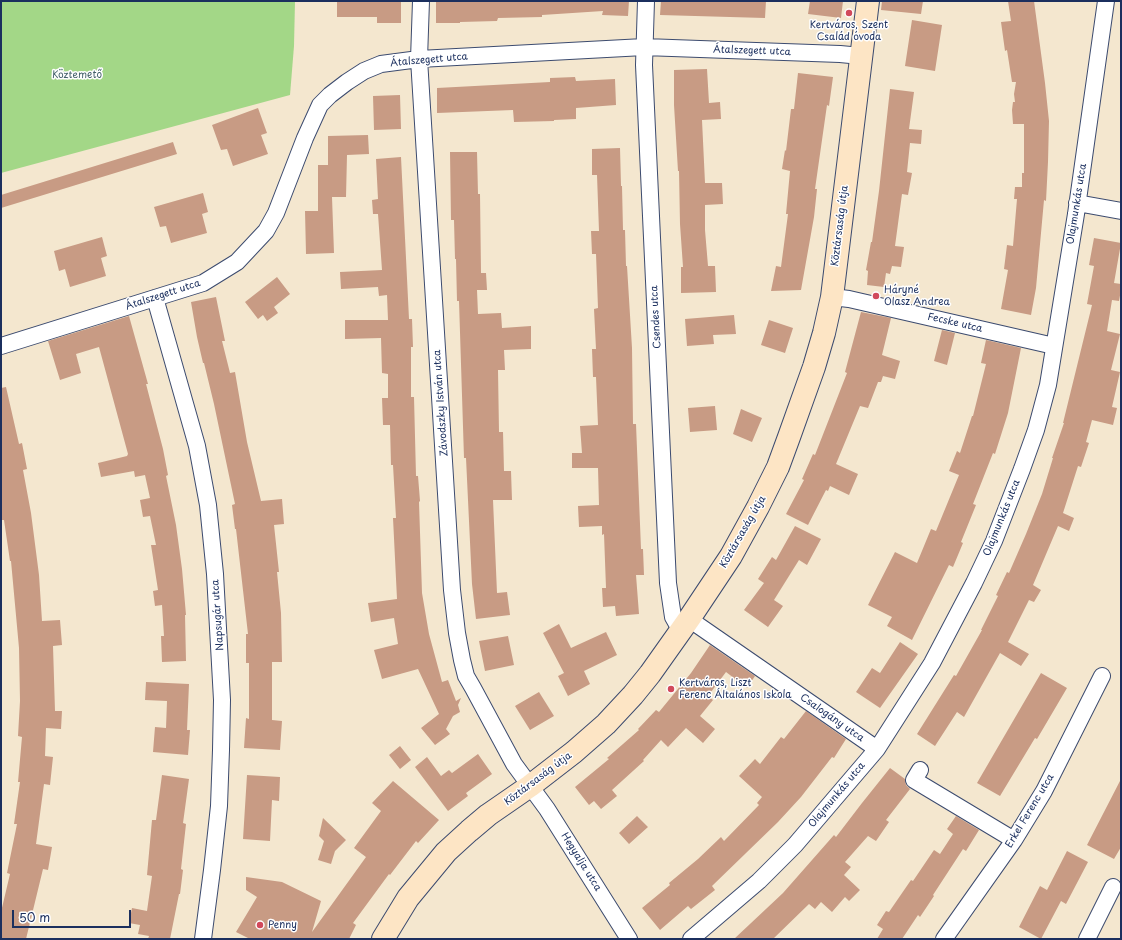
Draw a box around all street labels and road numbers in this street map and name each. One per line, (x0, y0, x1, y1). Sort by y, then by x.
street label: Átalszegett utca (713, 44, 791, 58)
street label: Átalszegett utca (390, 51, 468, 69)
street label: Olajmunkás utca (1065, 163, 1089, 245)
street label: Köztársaság útja (829, 185, 851, 267)
street label: Átalszegett utca (124, 277, 202, 313)
street label: Csendes utca (648, 285, 664, 349)
street label: Fecske utca (926, 311, 984, 335)
street label: Závodszky István utca (431, 349, 451, 457)
street label: Olajmunkás utca (981, 478, 1023, 558)
street label: Köztársaság útja (717, 494, 769, 570)
street label: Napsugár utca (210, 579, 226, 651)
street label: Csalogány utca (798, 692, 866, 744)
street label: Köztársaság útja (502, 750, 574, 808)
street label: Olajmunkás utca (806, 760, 868, 830)
street label: Erkel Ferenc utca (1003, 772, 1057, 850)
street label: Hegyalja utca (558, 831, 604, 893)

